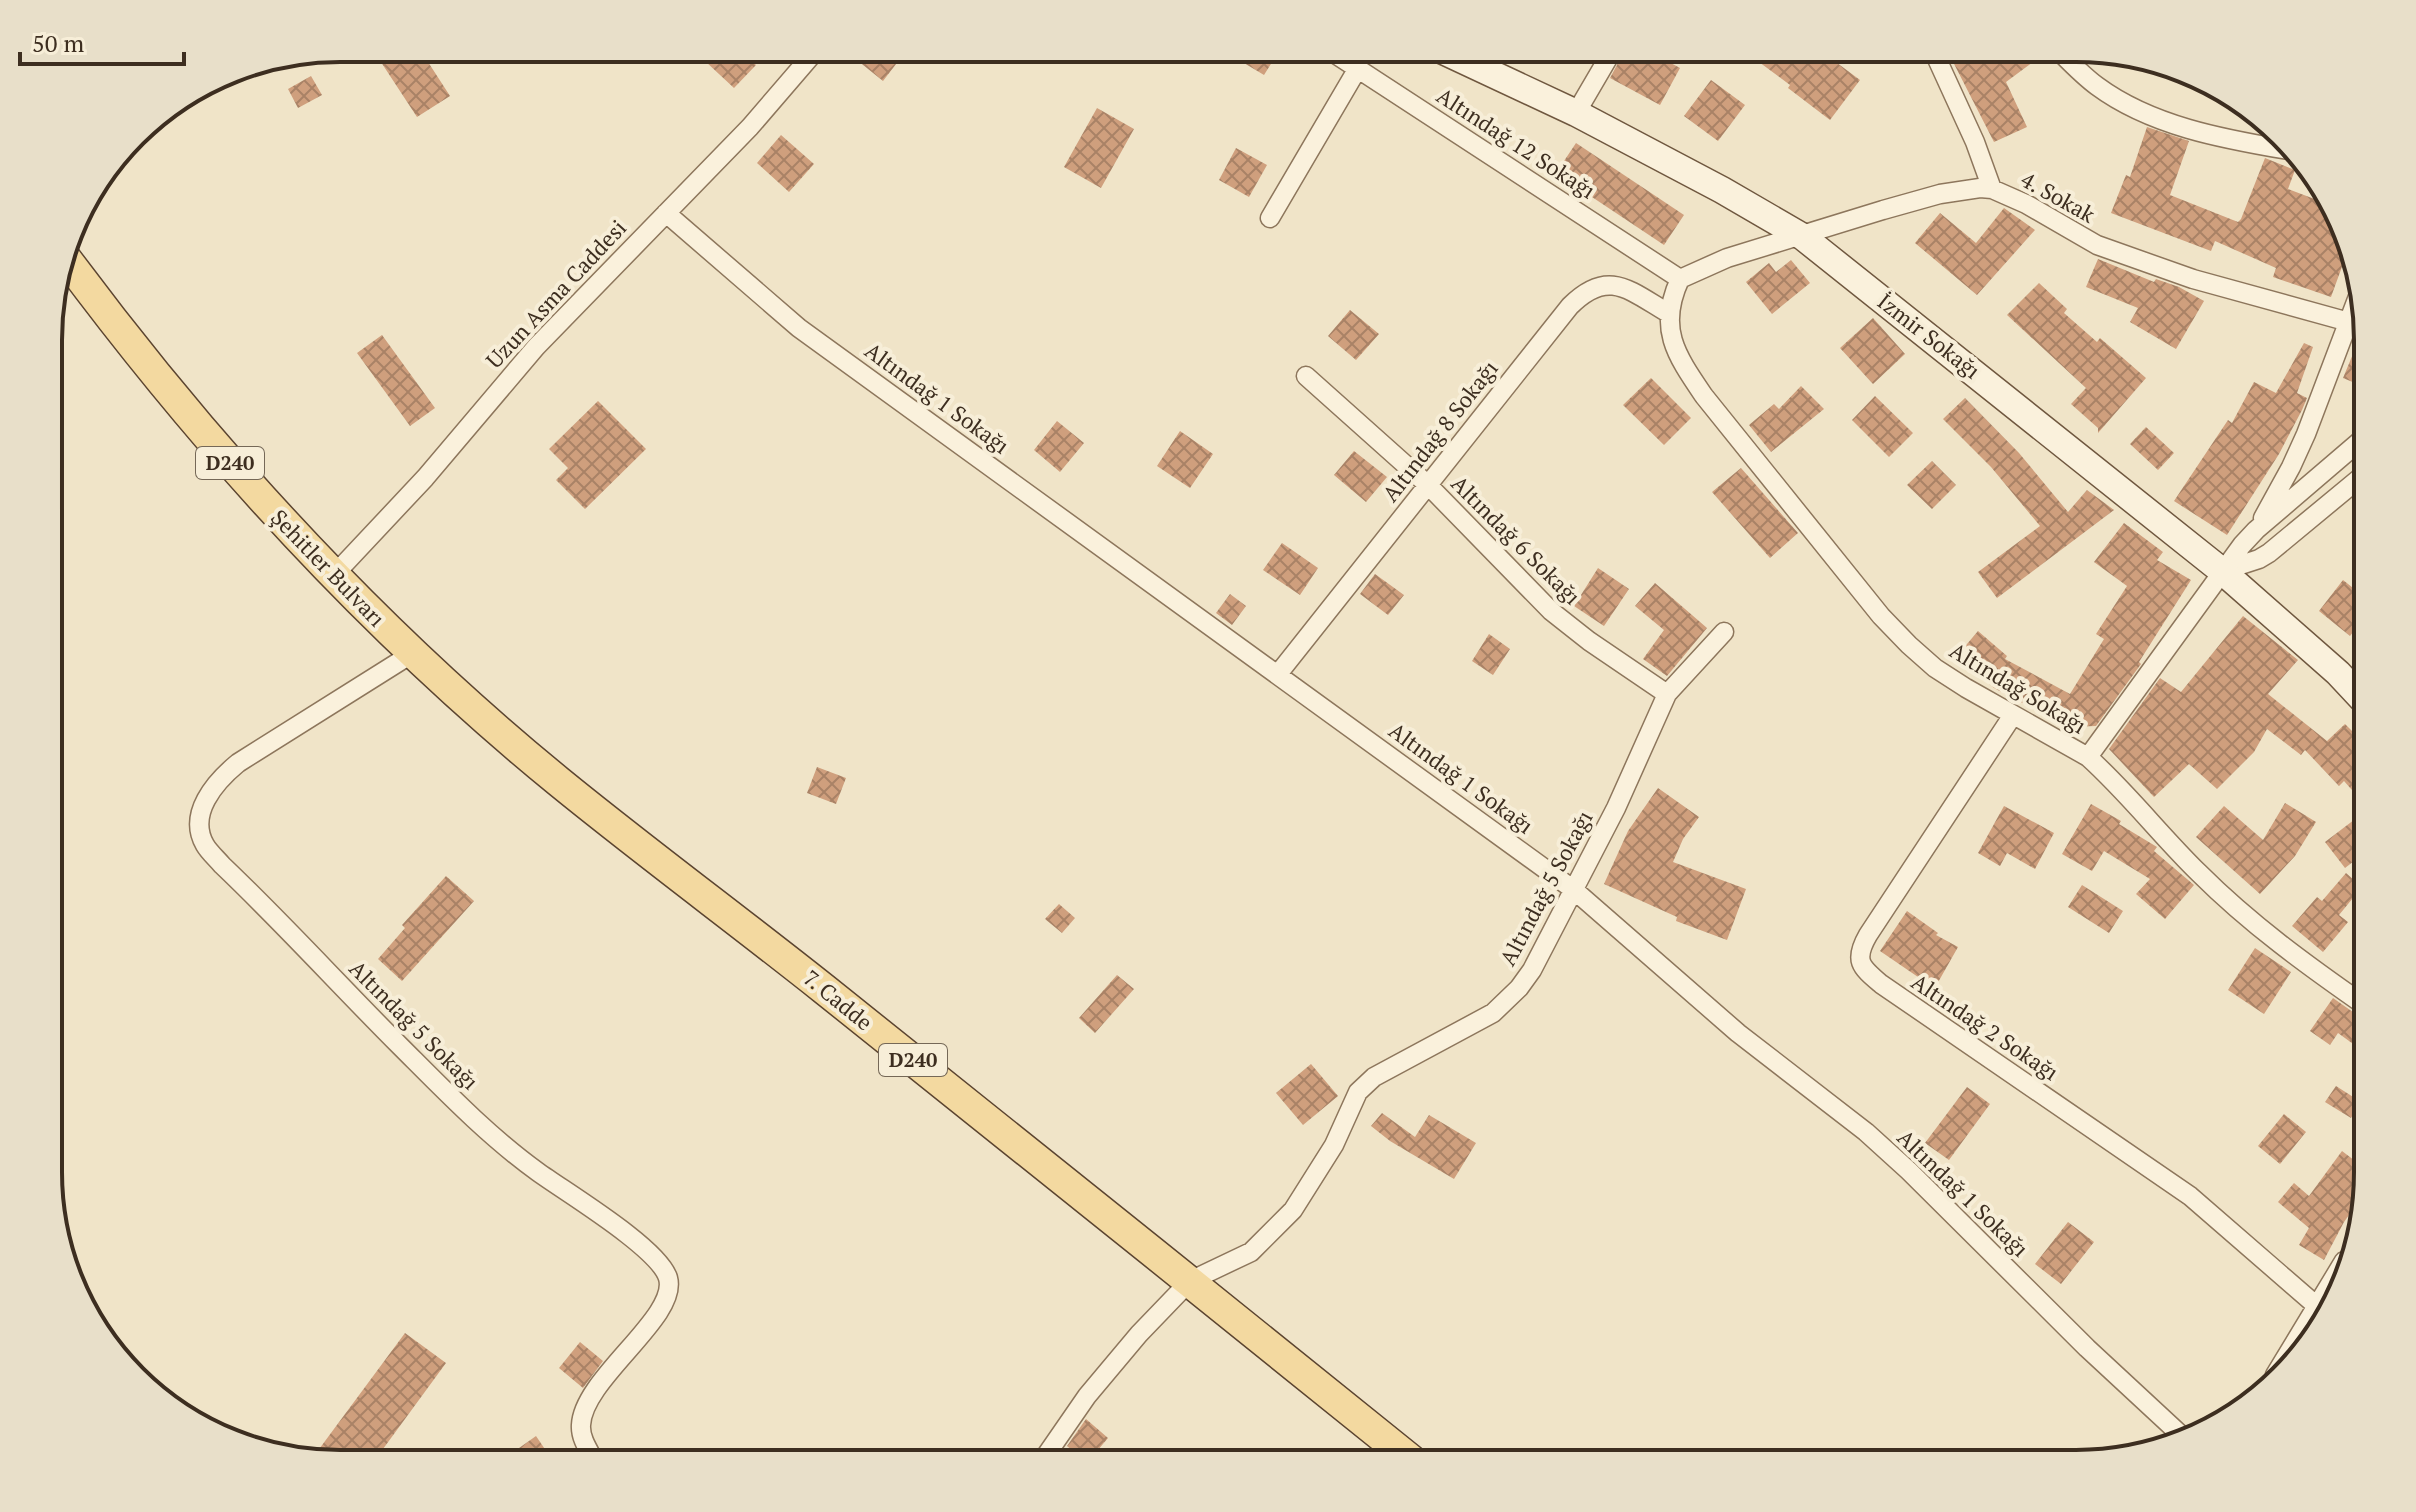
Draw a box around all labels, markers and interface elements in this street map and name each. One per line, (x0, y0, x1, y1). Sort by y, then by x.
scale bar (20, 16, 184, 66)
text: 50 m (32, 27, 84, 59)
street label: Altındağ 12 Sokağı (1432, 81, 1601, 205)
street label: 4. Sokak (2016, 164, 2101, 229)
street label: Uzun Asma Caddesi (479, 213, 632, 374)
street label: İzmir Sokağı (1872, 286, 1987, 385)
street label: Altındağ 1 Sokağı (859, 335, 1015, 460)
street label: Altındağ 8 Sokağı (1375, 354, 1504, 507)
road number: D240 (196, 447, 264, 479)
street label: Altındağ 6 Sokağı (1445, 469, 1587, 611)
street label: Şehitler Bulvarı (265, 503, 392, 632)
street label: Altındağ Sokağı (1945, 635, 2092, 740)
street label: Altındağ 1 Sokağı (1383, 715, 1539, 840)
street label: Altındağ 5 Sokağı (1493, 805, 1599, 970)
street label: Altındağ 5 Sokağı (343, 954, 485, 1096)
street label: 7. Cadde (798, 963, 879, 1036)
street label: Altındağ 2 Sokağı (1906, 967, 2064, 1087)
road number: D240 (879, 1044, 947, 1076)
street label: Altındağ 1 Sokağı (1892, 1123, 2035, 1263)

